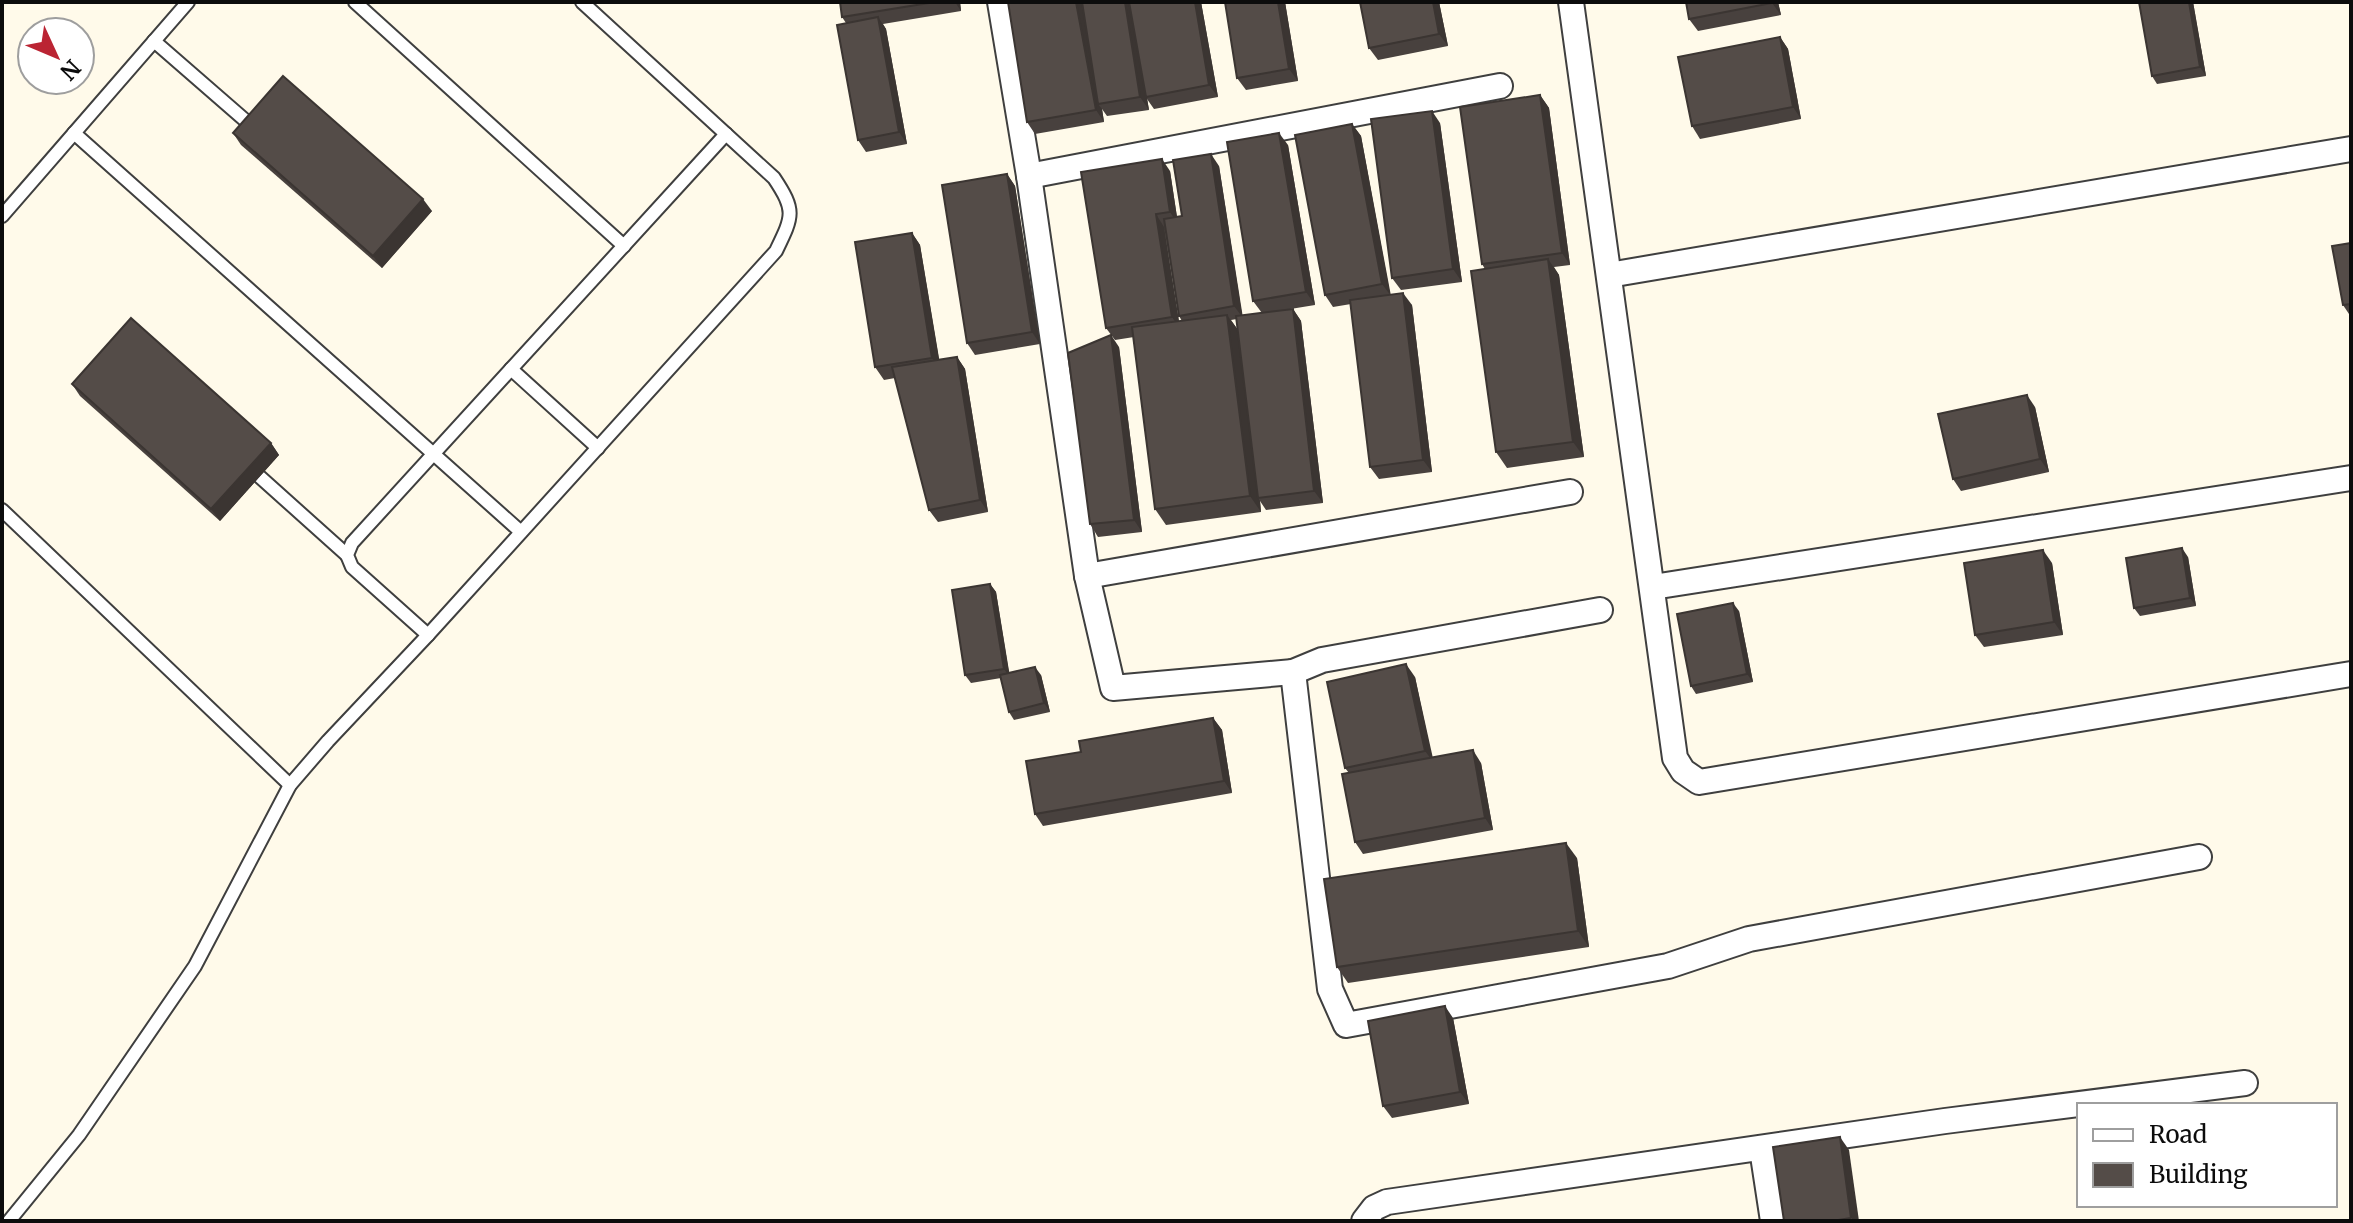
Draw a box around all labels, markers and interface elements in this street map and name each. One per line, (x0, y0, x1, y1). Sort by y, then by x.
north arrow (16, 16, 96, 96)
text: N (54, 54, 86, 86)
legend (2077, 1103, 2337, 1207)
text: Road (2149, 1119, 2207, 1150)
text: Building (2149, 1159, 2248, 1190)

